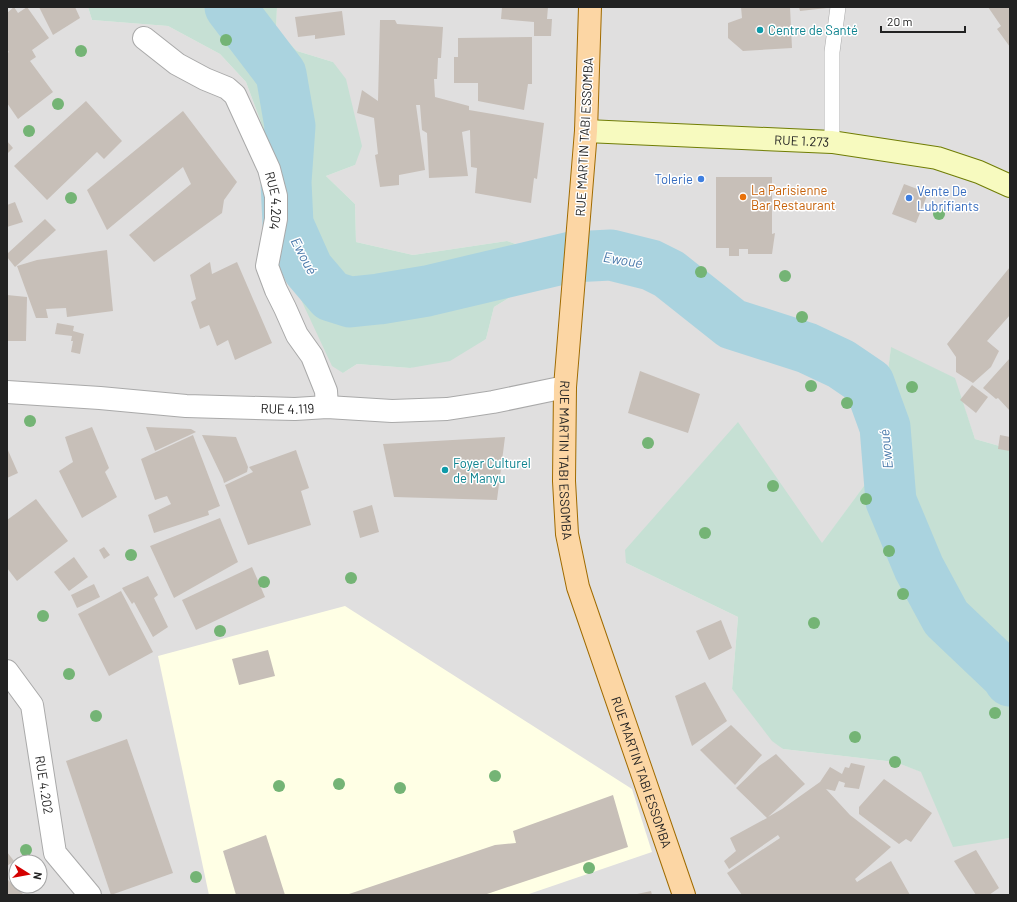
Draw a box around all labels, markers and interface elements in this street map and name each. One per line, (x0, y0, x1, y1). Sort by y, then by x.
scale bar (881, 8, 965, 34)
text: 20 m (887, 14, 913, 28)
place label: Centre de Santé (768, 22, 858, 38)
marker: Centre de Santé (755, 25, 765, 35)
street label: RUE MARTIN TABI ESSOMBA (572, 57, 596, 217)
street label: RUE 1.273 (774, 131, 830, 150)
street label: RUE 4.204 (262, 170, 285, 231)
place label: Tolerie (655, 171, 693, 187)
marker: Tolerie (696, 174, 706, 184)
place label: La Parisienne Bar Restaurant (751, 182, 835, 213)
place label: Vente De Lubrifiants (917, 183, 979, 214)
marker: La Parisienne Bar Restaurant (738, 192, 748, 202)
marker: Vente De Lubrifiants (904, 193, 914, 203)
water label: Ewoué (288, 234, 321, 277)
water label: Ewoué (602, 248, 644, 271)
street label: RUE MARTIN TABI ESSOMBA (556, 380, 576, 541)
street label: RUE 4.119 (260, 400, 315, 417)
water label: Ewoué (875, 428, 896, 470)
place label: Foyer Culturel de Manyu (453, 455, 531, 486)
marker: Foyer Culturel de Manyu (440, 465, 450, 475)
street label: RUE MARTIN TABI ESSOMBA (608, 694, 675, 850)
street label: RUE 4.202 (32, 754, 57, 815)
north arrow (8, 854, 48, 894)
text: N (31, 871, 45, 881)

